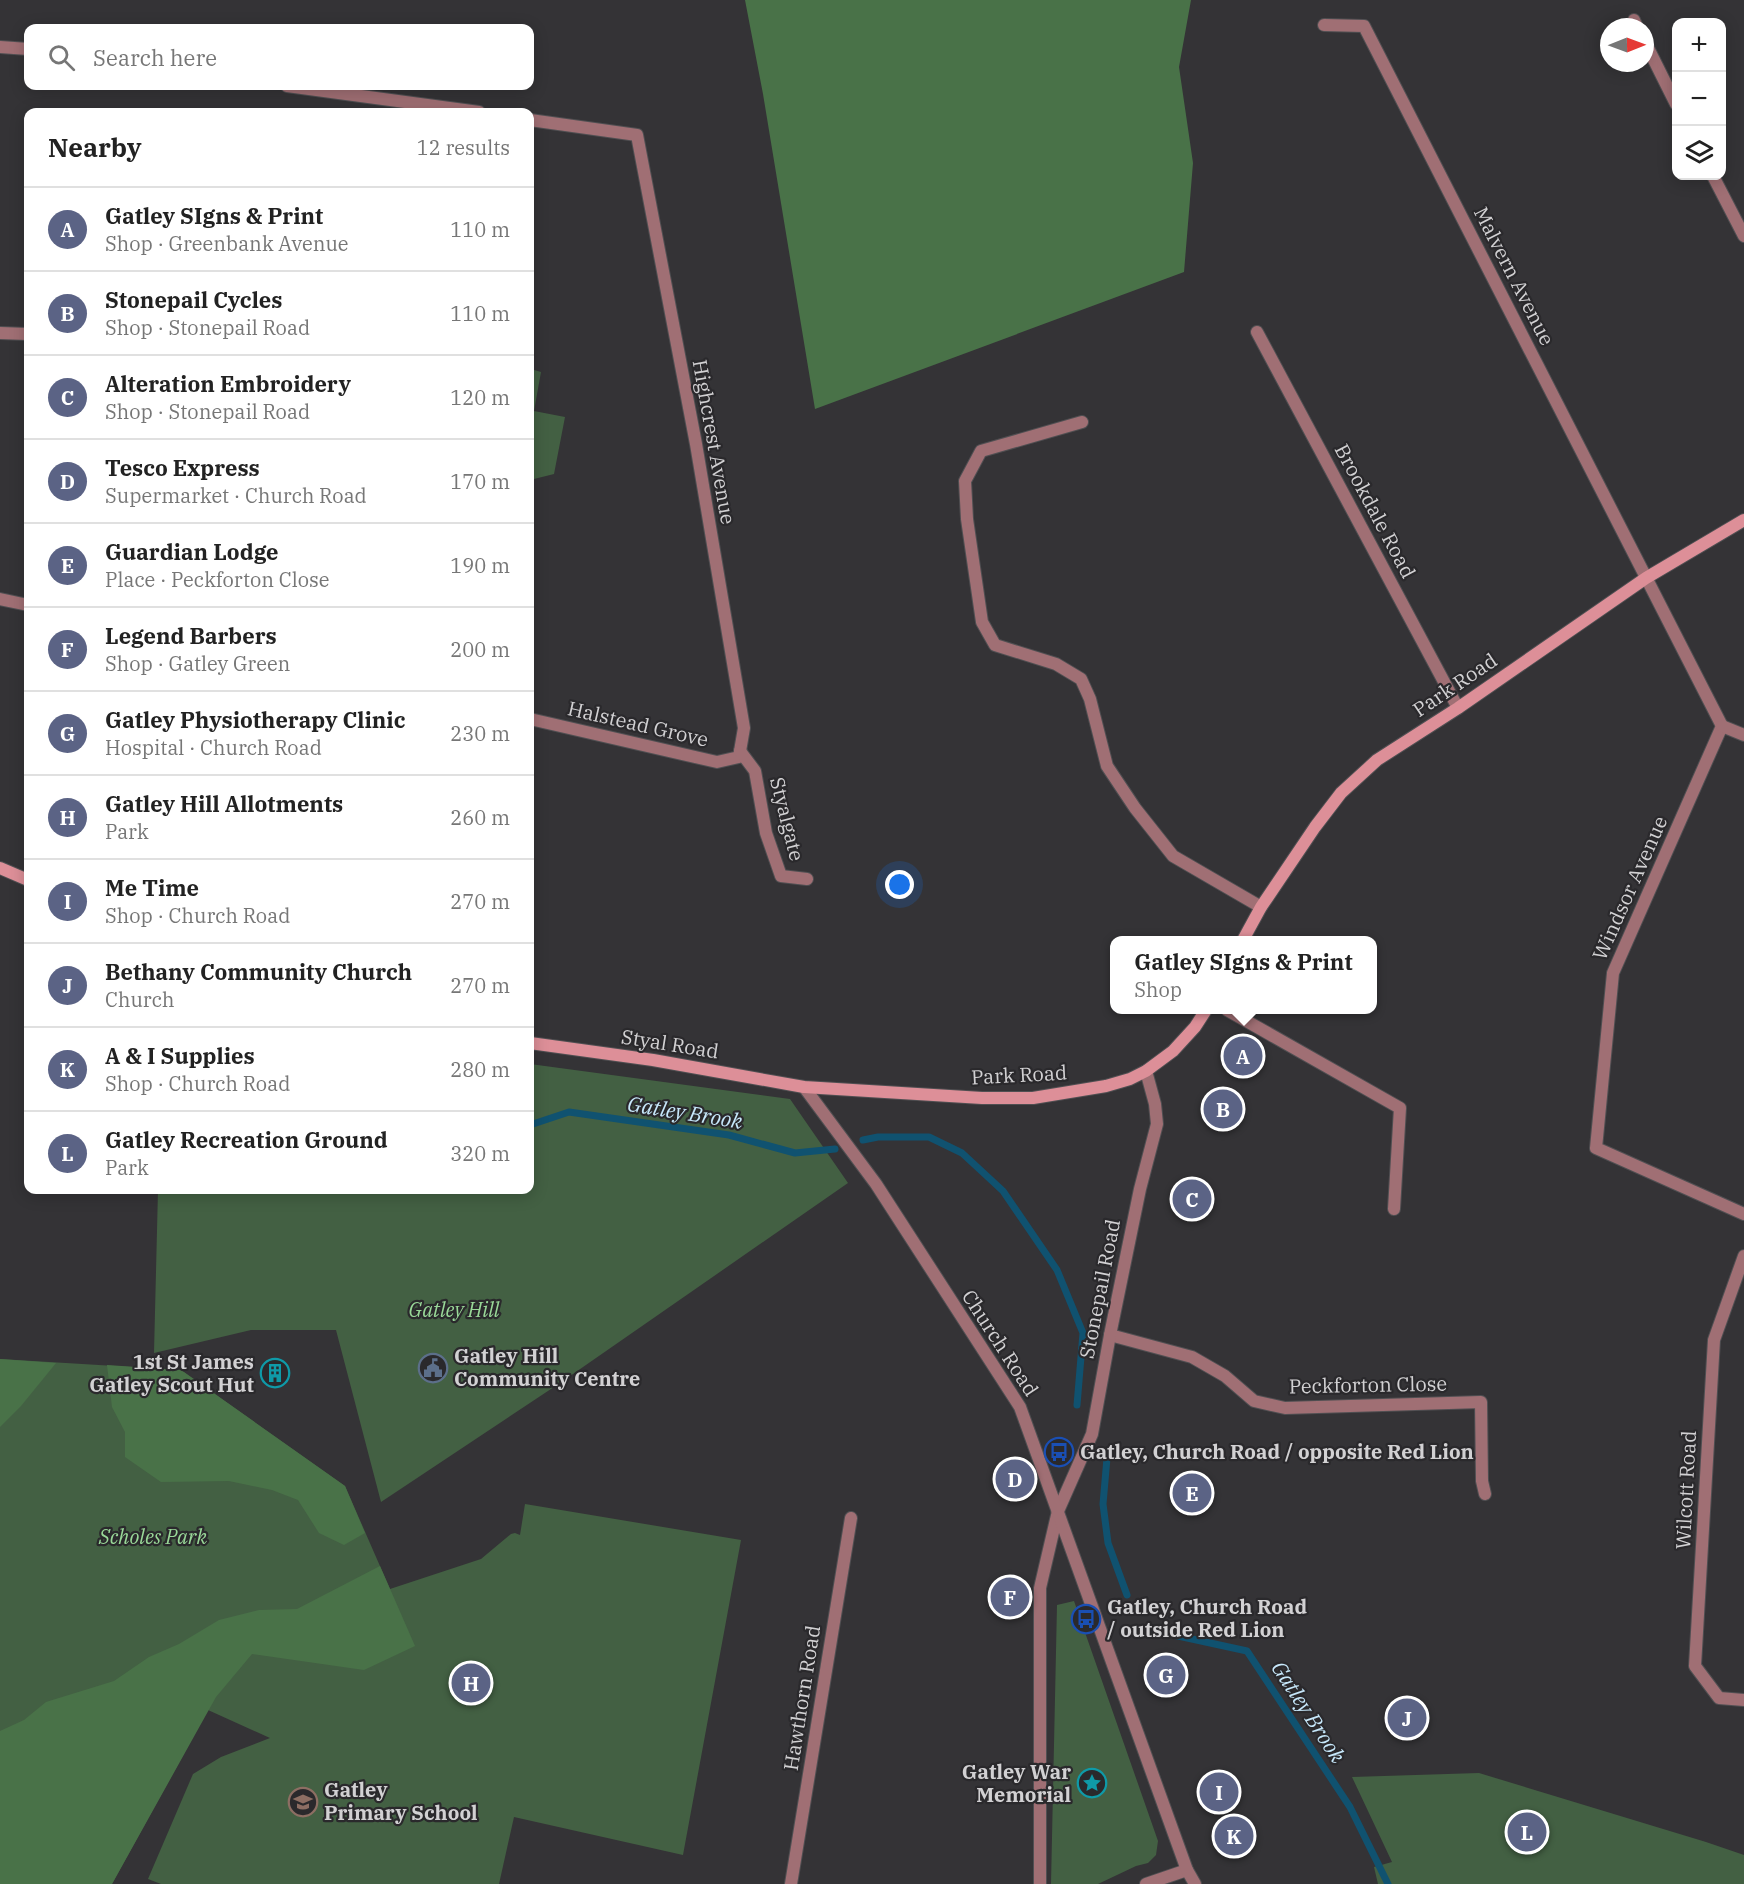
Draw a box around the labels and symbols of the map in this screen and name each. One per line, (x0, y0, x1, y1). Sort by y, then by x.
north arrow (1600, 18, 1654, 72)
street label: Malvern Avenue (1468, 202, 1561, 350)
street label: Highcrest Avenue (687, 357, 742, 526)
street label: Brookdale Road (1329, 439, 1422, 583)
street label: Park Road (1407, 647, 1502, 723)
street label: Halstead Grove (565, 694, 711, 753)
street label: Styalgate (764, 774, 811, 864)
street label: Windsor Avenue (1586, 811, 1673, 964)
your location (885, 870, 914, 899)
street label: Styal Road (619, 1022, 721, 1065)
pin: A (1224, 1034, 1262, 1078)
street label: Park Road (970, 1059, 1068, 1090)
pin: B (1204, 1086, 1242, 1132)
water label: Gatley Brook (626, 1089, 746, 1135)
pin: C (1172, 1176, 1212, 1222)
street label: Stonepail Road (1073, 1217, 1126, 1361)
street label: Church Road (956, 1284, 1045, 1401)
park label: Gatley Hill (409, 1296, 500, 1323)
place label: Gatley Hill Community Centre (454, 1342, 640, 1392)
place label: 1st St James Gatley Scout Hut (89, 1348, 255, 1398)
public building icon: Gatley Hill Community Centre (417, 1352, 449, 1384)
building icon: 1st St James Gatley Scout Hut (259, 1357, 291, 1389)
street label: Peckforton Close (1289, 1370, 1447, 1399)
street label: Wilcott Road (1669, 1430, 1702, 1550)
bus stop icon: Gatley, Church Road / opposite Red Lion (1043, 1436, 1075, 1468)
place label: Gatley, Church Road / opposite Red Lion (1080, 1438, 1474, 1465)
pin: D (996, 1456, 1034, 1502)
pin: E (1172, 1470, 1212, 1516)
park label: Scholes Park (98, 1523, 208, 1550)
pin: F (990, 1574, 1030, 1620)
place label: Gatley, Church Road / outside Red Lion (1107, 1593, 1307, 1643)
bus stop icon: Gatley, Church Road / outside Red Lion (1070, 1603, 1102, 1635)
street label: Hawthorn Road (777, 1623, 826, 1773)
pin: G (1146, 1652, 1186, 1698)
water label: Gatley Brook (1265, 1655, 1353, 1768)
pin: H (452, 1660, 490, 1706)
pin: J (1388, 1696, 1426, 1740)
place label: Gatley War Memorial (962, 1758, 1071, 1808)
place icon: Gatley War Memorial (1076, 1767, 1108, 1799)
pin: I (1200, 1770, 1238, 1814)
place label: Gatley Primary School (324, 1776, 478, 1826)
school or university icon: Gatley Primary School (287, 1786, 319, 1818)
pin: L (1508, 1810, 1546, 1854)
pin: K (1214, 1814, 1254, 1858)

